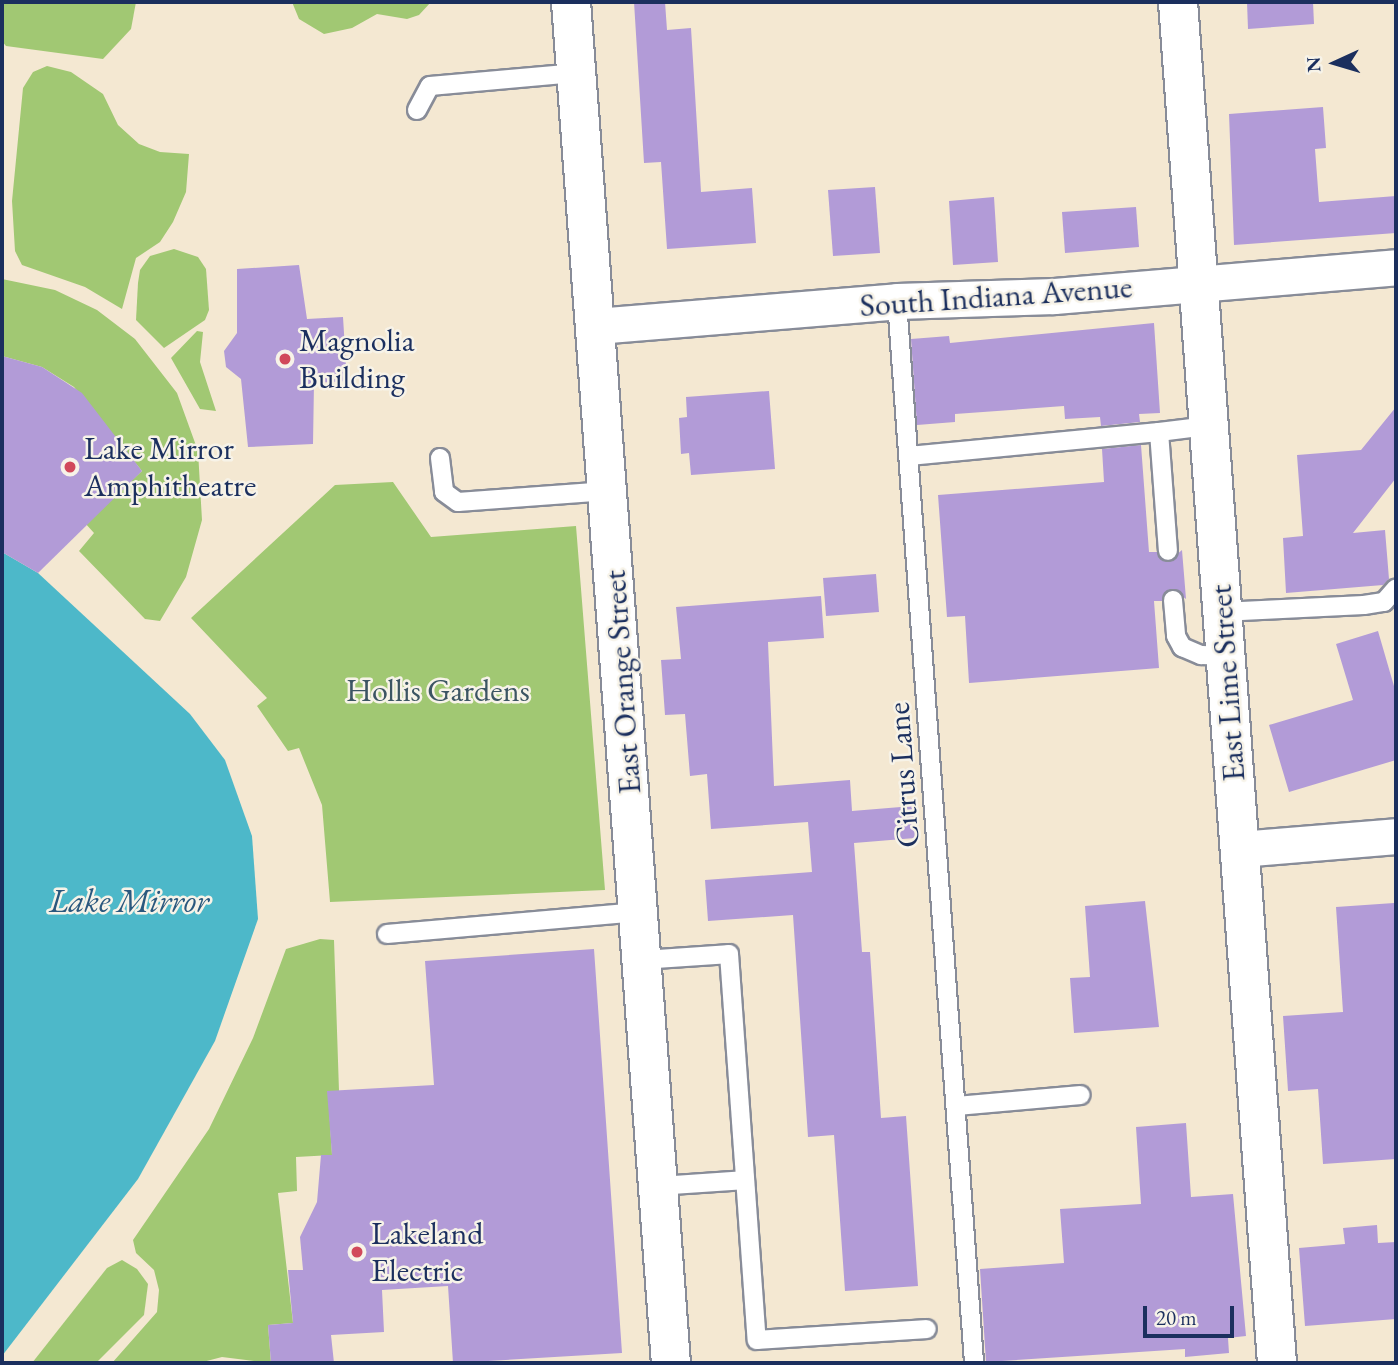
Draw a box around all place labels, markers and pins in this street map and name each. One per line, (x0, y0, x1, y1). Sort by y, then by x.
place label: Magnolia Building (299, 322, 414, 397)
marker: Magnolia Building (277, 351, 293, 367)
place label: Lake Mirror Amphitheatre (84, 430, 256, 505)
marker: Lake Mirror Amphitheatre (62, 459, 78, 475)
place label: Lakeland Electric (371, 1215, 483, 1290)
marker: Lakeland Electric (349, 1244, 365, 1260)

